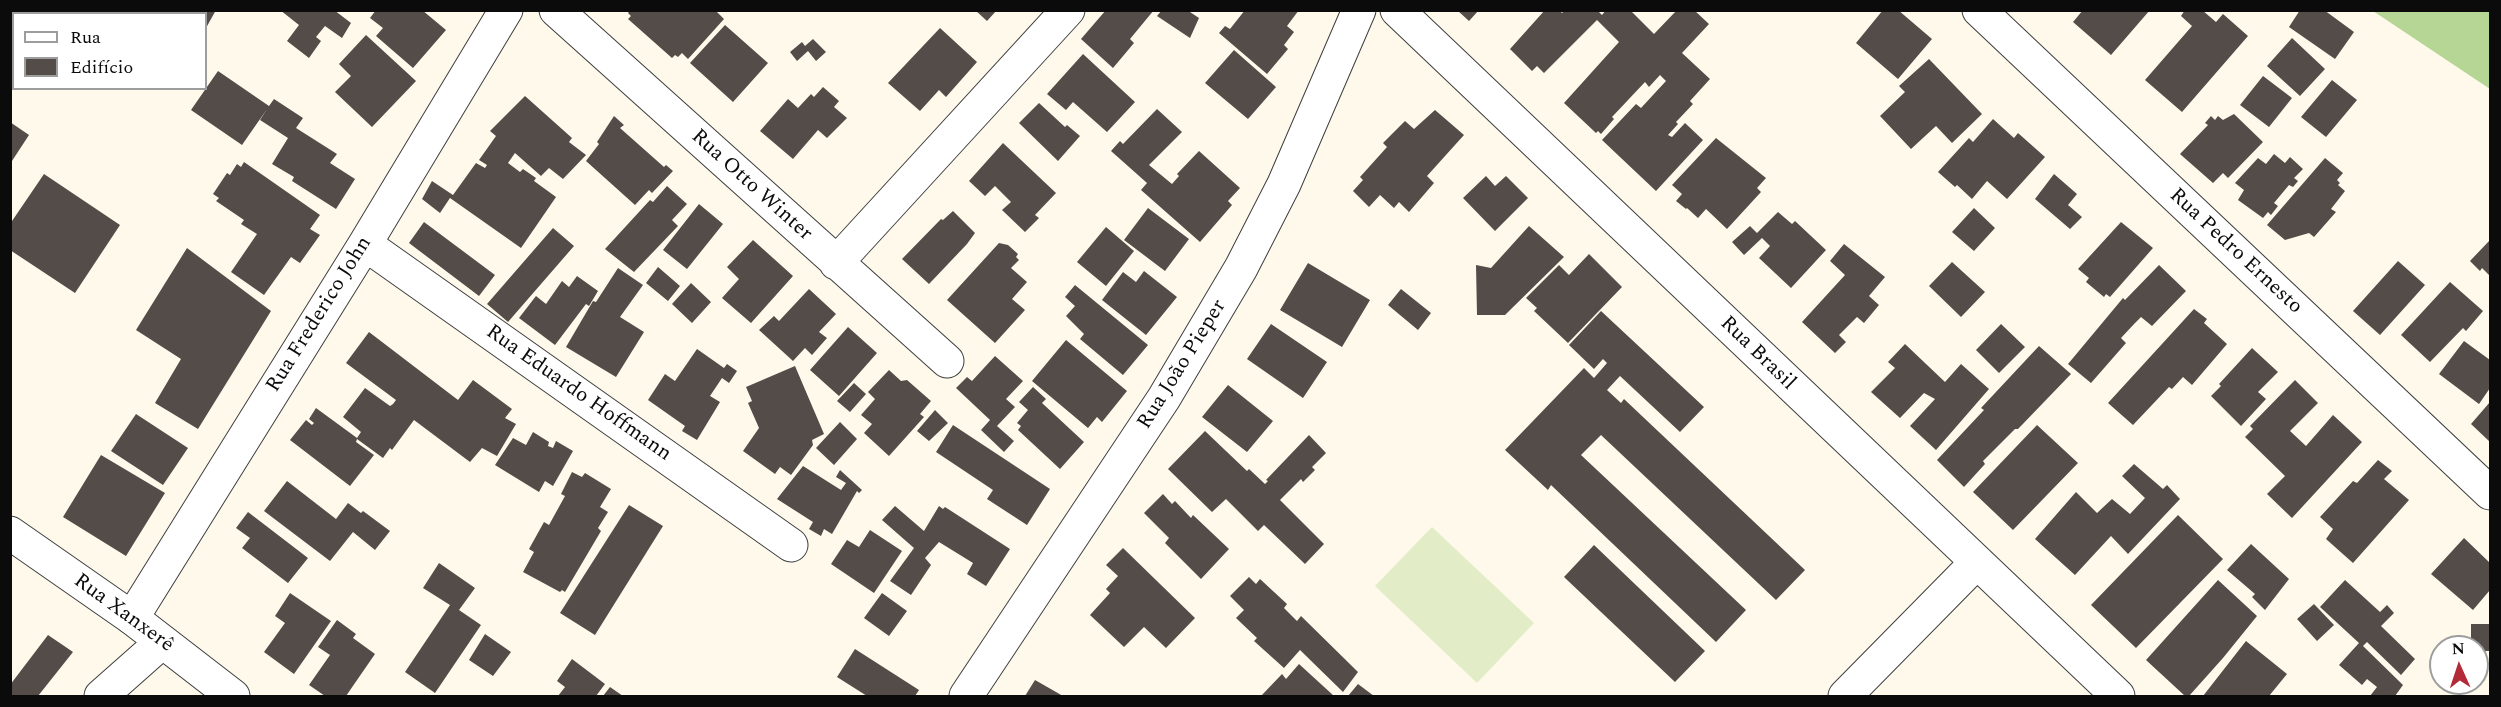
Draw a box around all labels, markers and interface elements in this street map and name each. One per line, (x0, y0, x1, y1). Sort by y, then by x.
legend (12, 12, 207, 90)
text: Rua (70, 24, 101, 51)
text: Edifício (70, 54, 133, 81)
street label: Rua Otto Winter (685, 125, 817, 247)
street label: Rua Pedro Ernesto (2163, 184, 2307, 320)
street label: Rua Frederico John (262, 232, 378, 398)
street label: Rua João Pieper (1133, 296, 1233, 434)
street label: Rua Brasil (1714, 312, 1800, 396)
street label: Rua Eduardo Hoffmann (480, 320, 676, 468)
street label: Rua Xanxerê (68, 569, 178, 659)
north arrow (2429, 635, 2489, 695)
text: N (2451, 637, 2465, 661)

